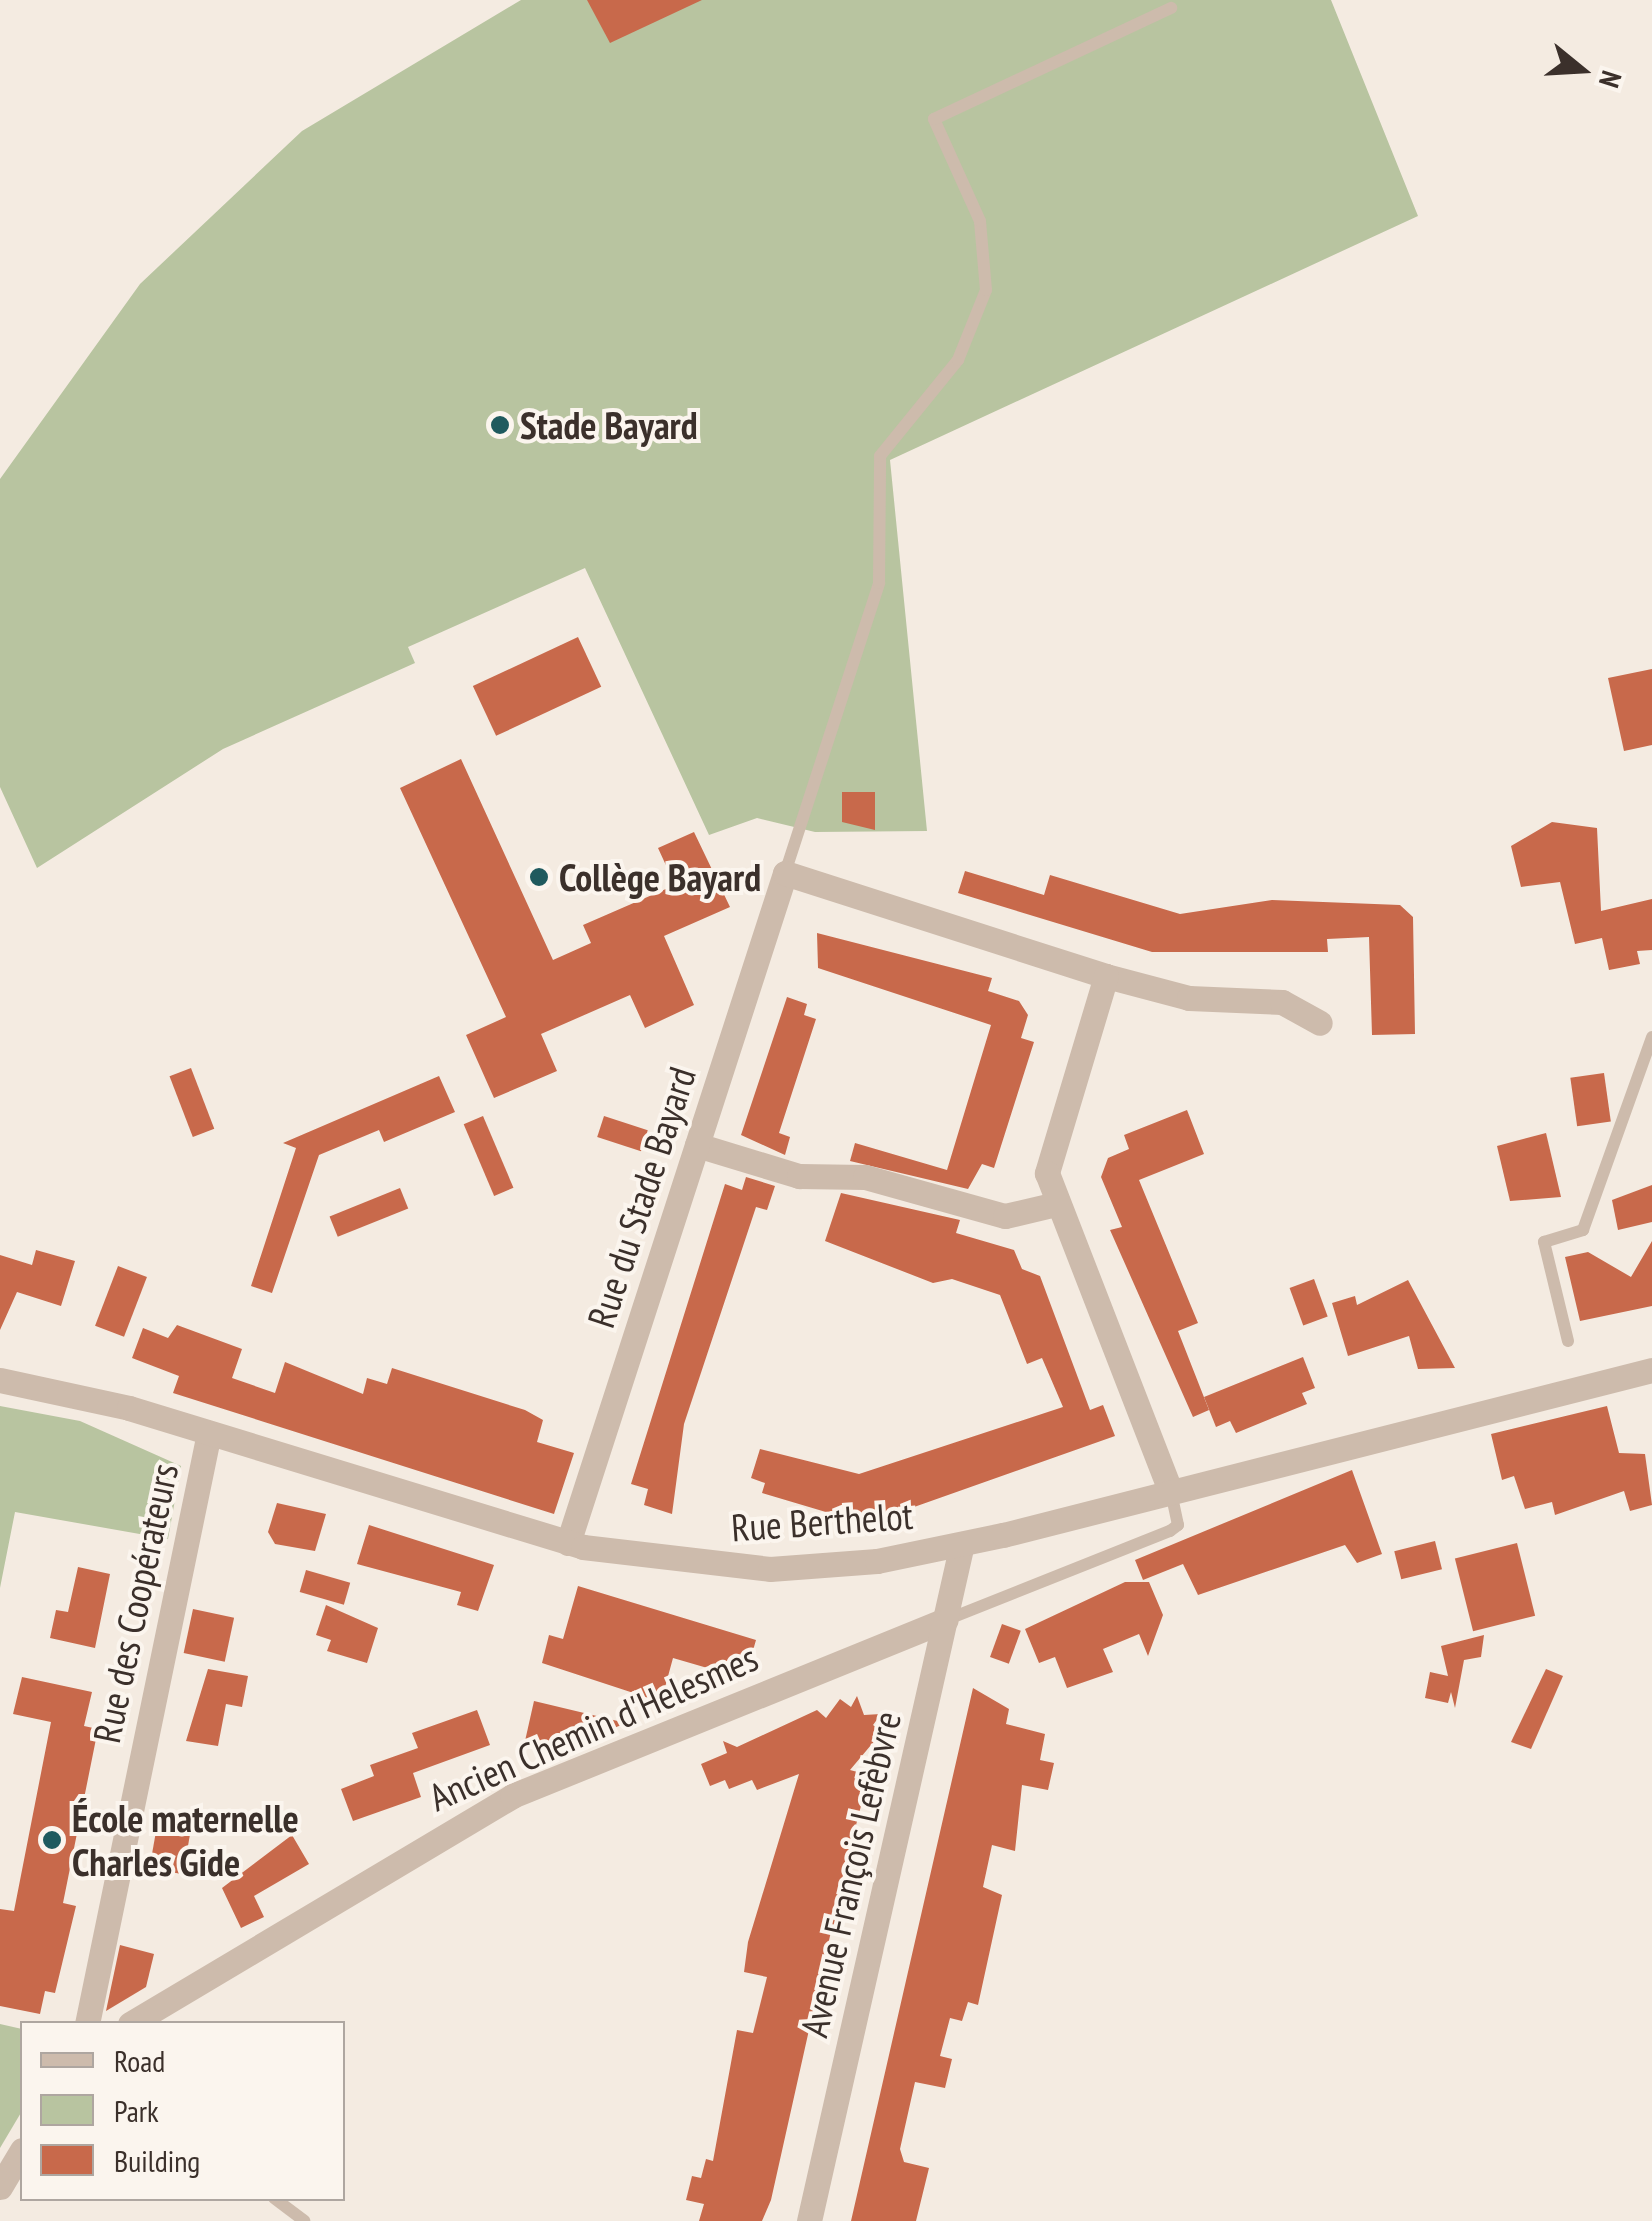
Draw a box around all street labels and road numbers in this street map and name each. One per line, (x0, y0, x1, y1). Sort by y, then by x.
street label: Rue du Stade Bayard (577, 1061, 705, 1333)
street label: Rue des Coopérateurs (83, 1459, 187, 1747)
street label: Rue Berthelot (730, 1492, 914, 1550)
street label: Ancien Chemin d'Helesmes (422, 1634, 764, 1820)
street label: Avenue François Lefèbvre (790, 1707, 910, 2041)

